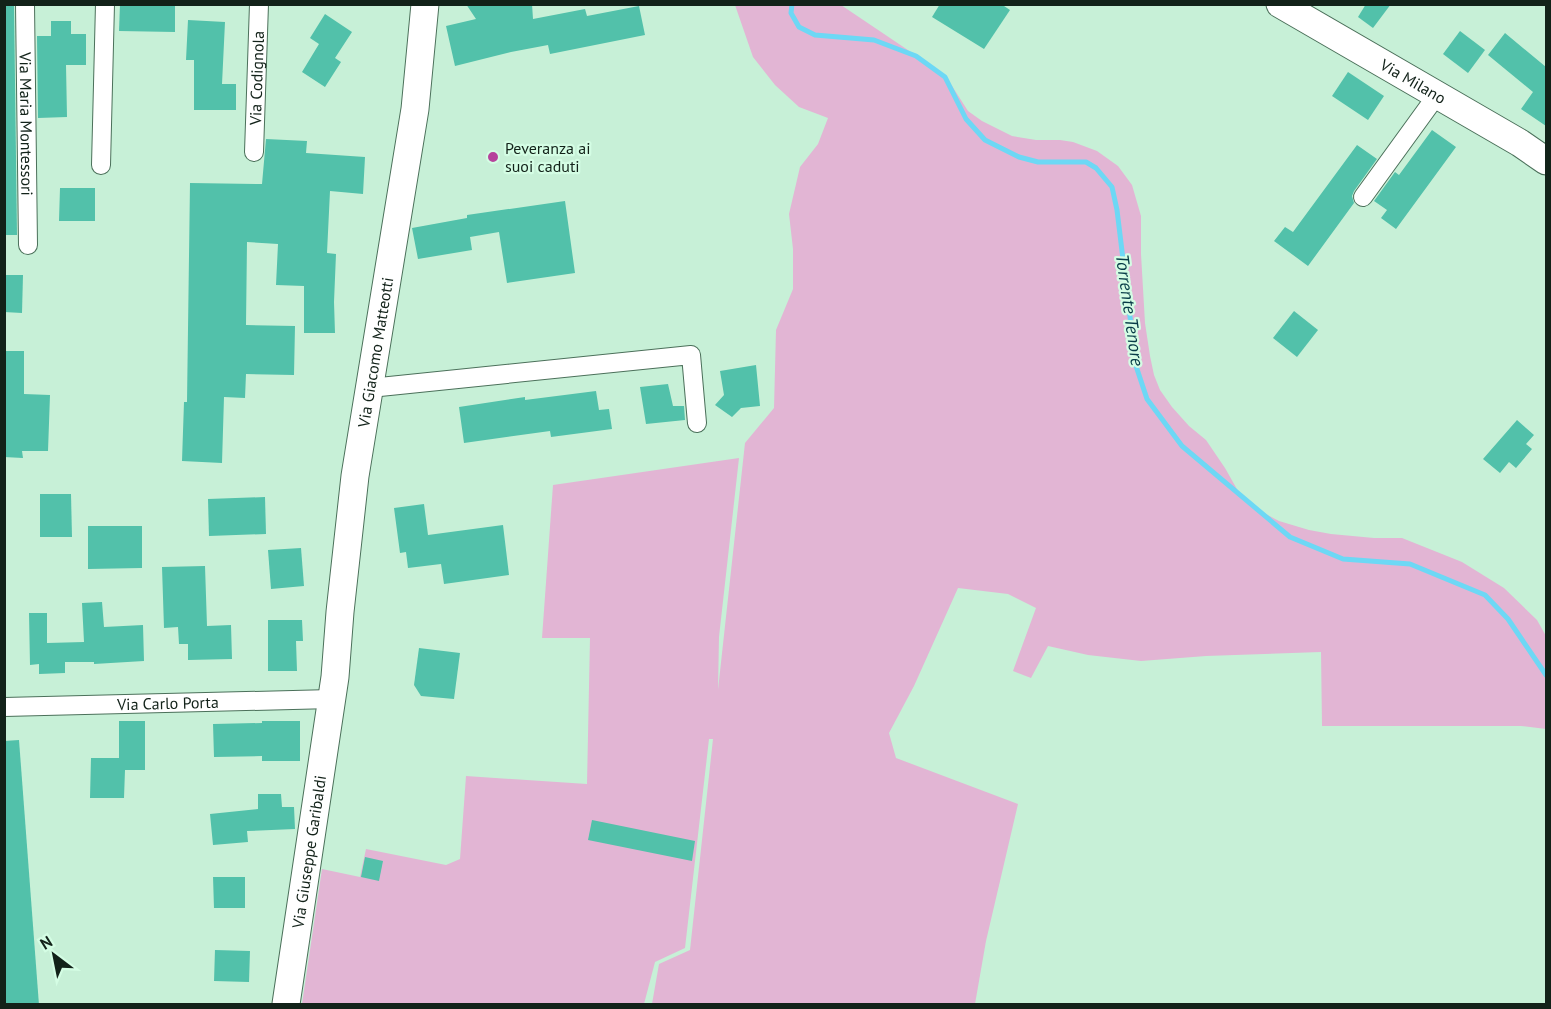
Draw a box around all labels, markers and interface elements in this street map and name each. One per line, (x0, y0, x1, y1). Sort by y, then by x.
street label: Via Codignola (245, 31, 268, 126)
street label: Via Maria Montessori (16, 51, 37, 196)
street label: Via Milano (1376, 54, 1450, 108)
place label: Peveranza ai suoi caduti (505, 138, 591, 176)
marker: Peveranza ai suoi caduti (486, 150, 500, 164)
water label: Torrente Tenore (1111, 253, 1149, 368)
street label: Via Giacomo Matteotti (353, 276, 397, 430)
street label: Via Carlo Porta (116, 692, 219, 714)
street label: Via Giuseppe Garibaldi (287, 774, 330, 931)
north arrow (24, 925, 84, 985)
text: N (36, 931, 56, 954)

